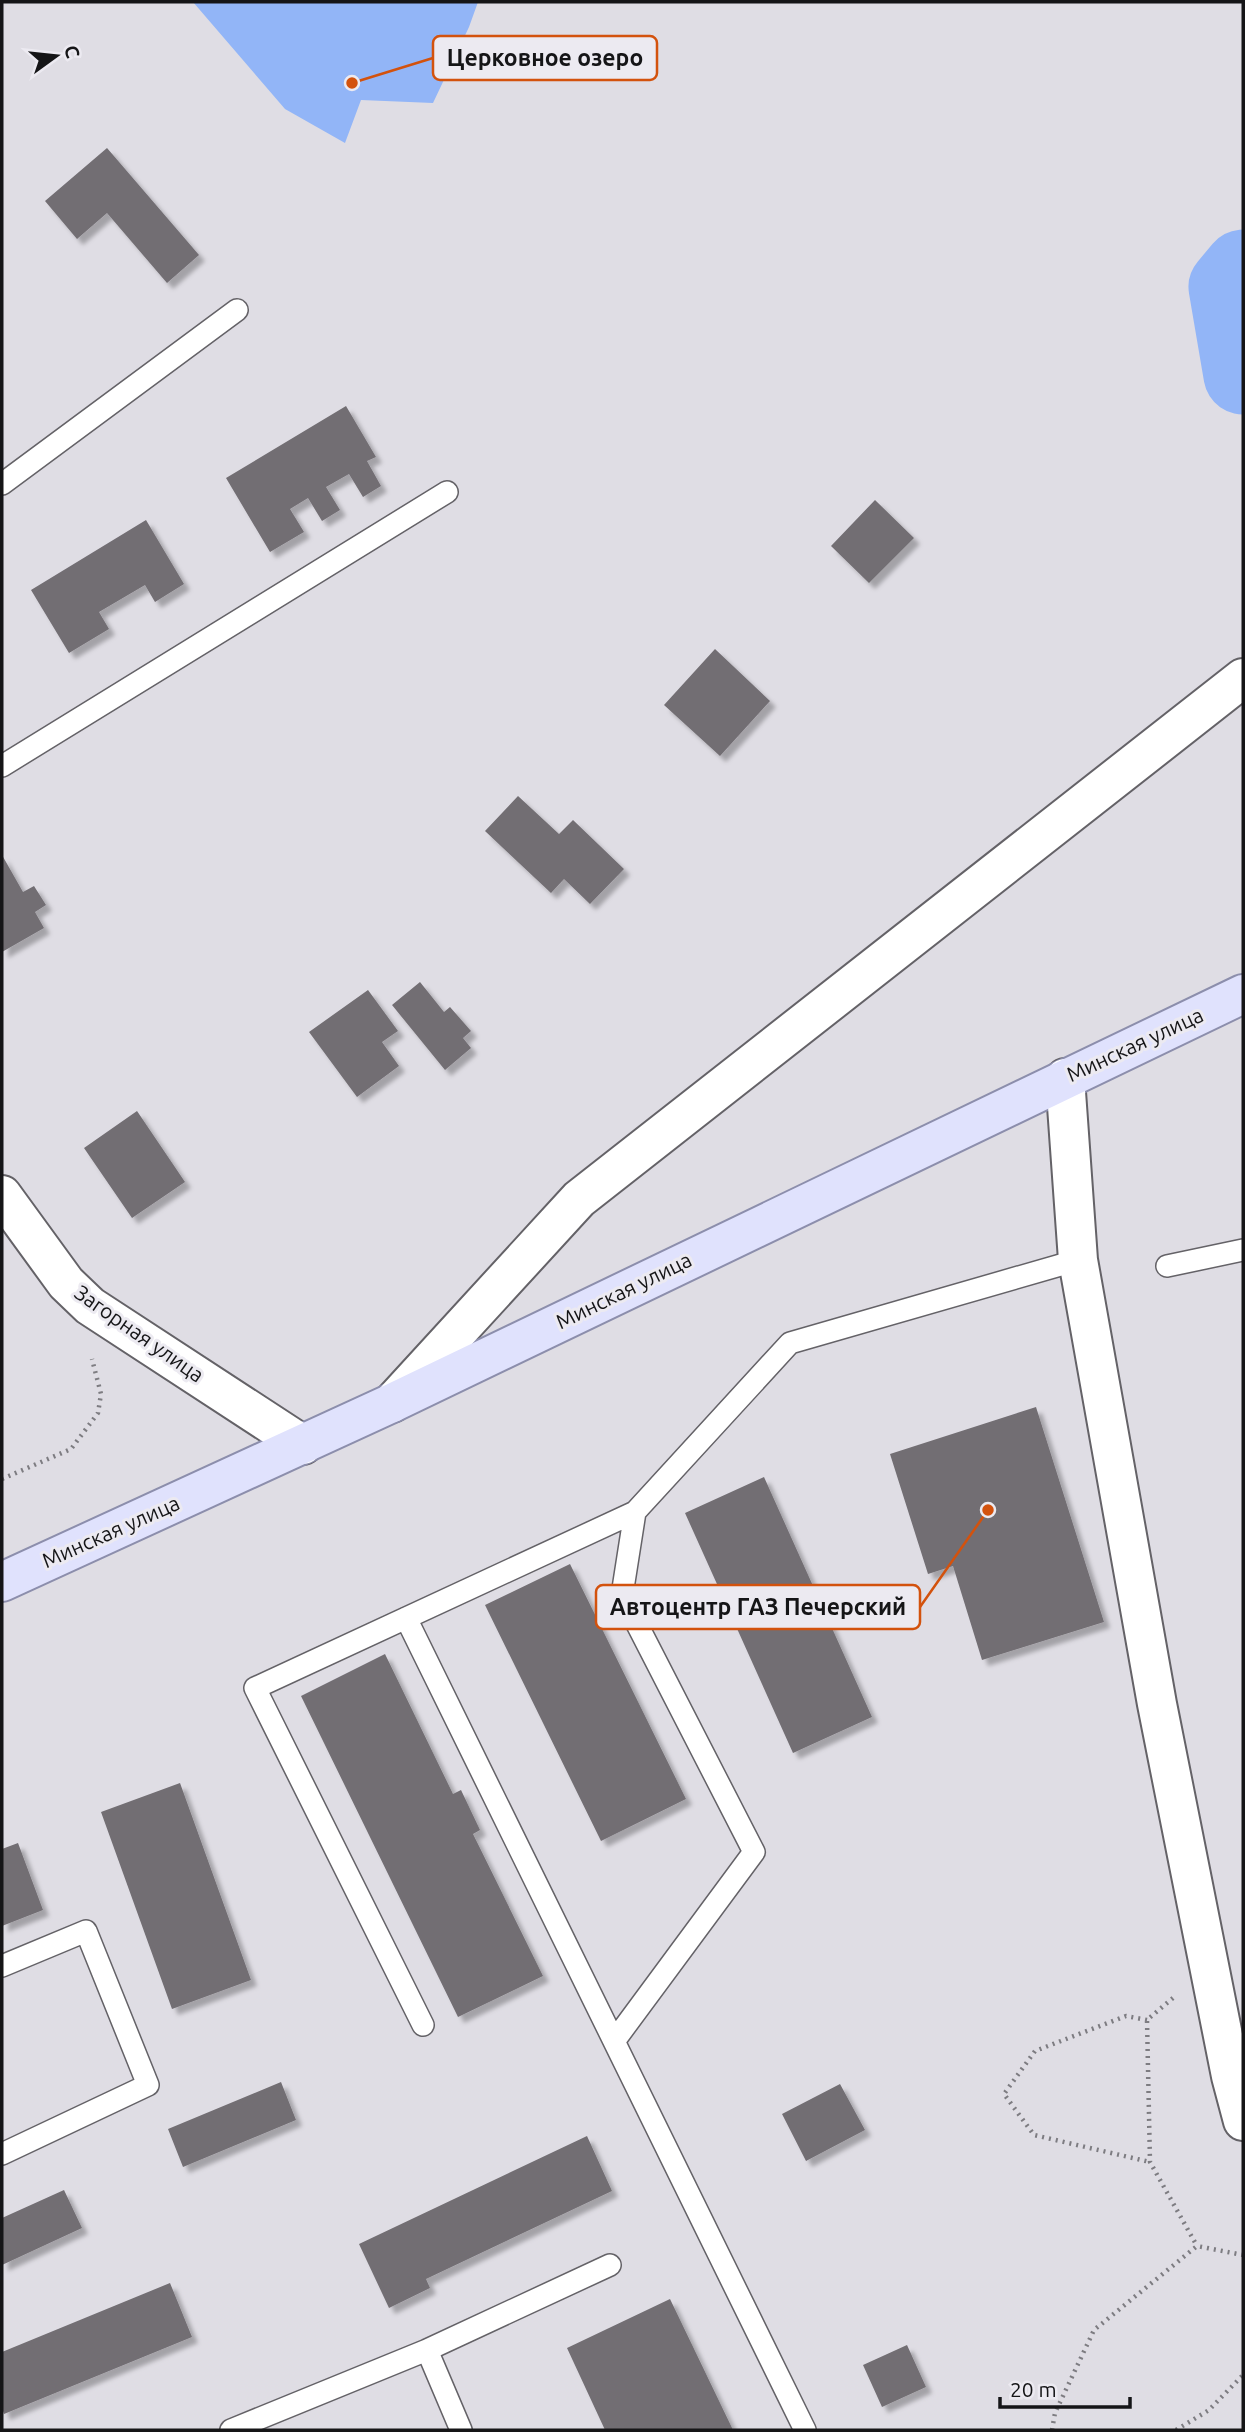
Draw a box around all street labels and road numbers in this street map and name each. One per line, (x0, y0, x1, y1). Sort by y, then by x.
street label: Минская улица (1062, 1002, 1207, 1086)
street label: Минская улица (552, 1247, 695, 1333)
street label: Загорная улица (70, 1280, 209, 1387)
street label: Минская улица (38, 1490, 183, 1572)

